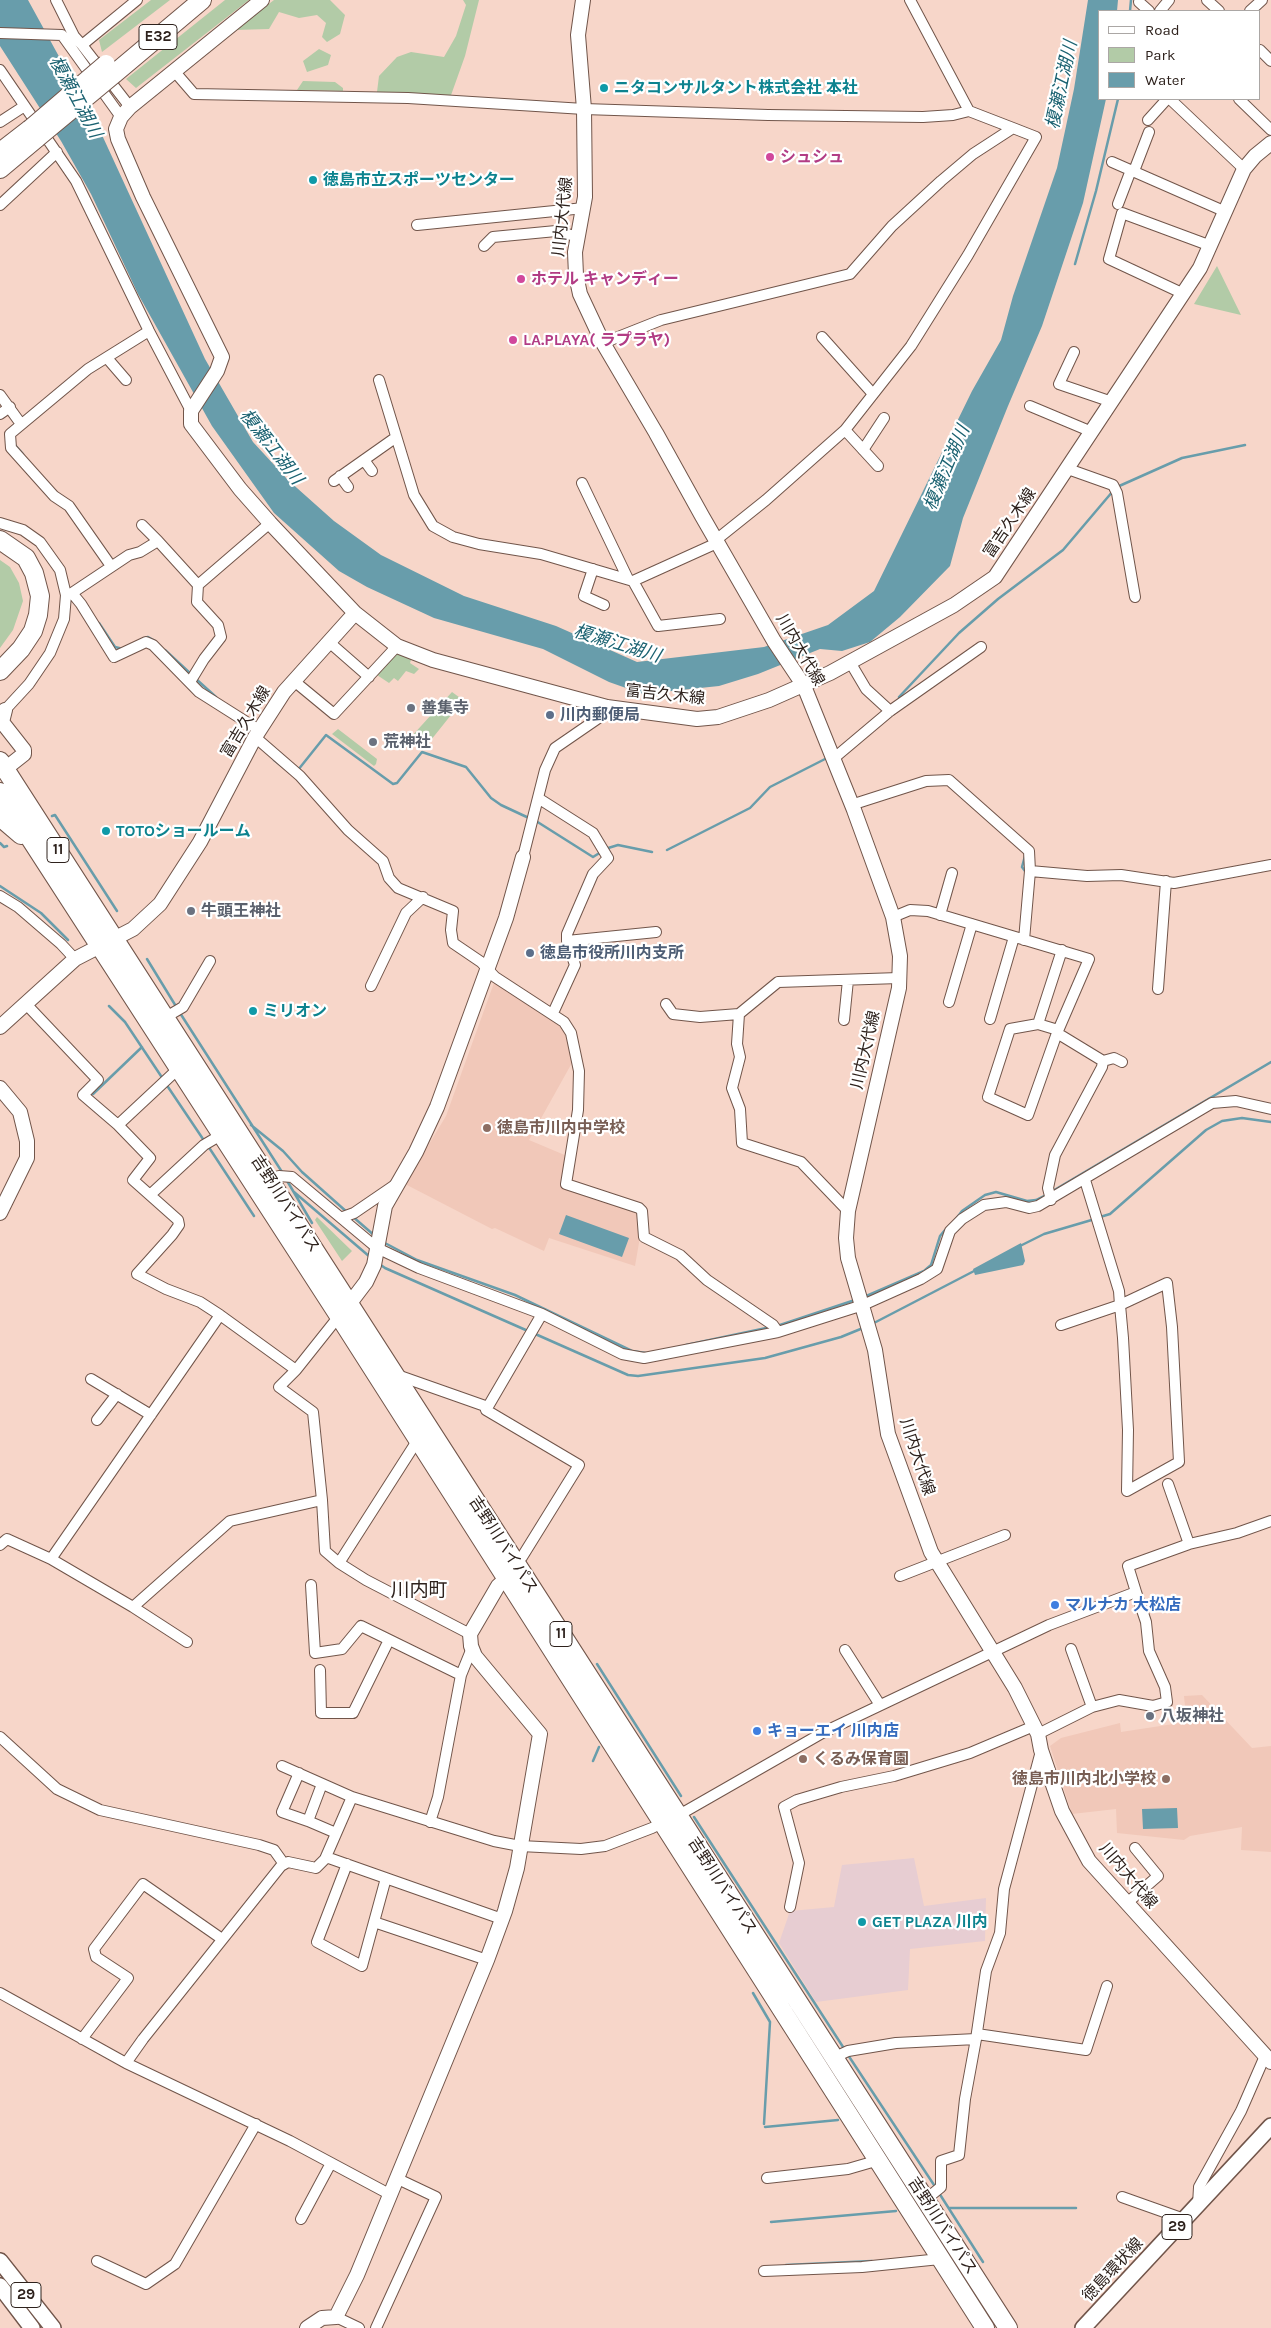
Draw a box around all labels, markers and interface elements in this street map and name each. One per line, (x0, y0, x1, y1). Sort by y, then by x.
legend (1098, 10, 1261, 100)
text: Road (1145, 21, 1180, 39)
road number: E32 (139, 24, 177, 50)
water label: 榎瀬江湖川 (1042, 39, 1082, 131)
text: Park (1145, 46, 1175, 64)
water label: 榎瀬江湖川 (44, 52, 106, 142)
text: Water (1145, 71, 1185, 89)
place label: ニタコンサルタント株式会社 本社 (614, 78, 858, 98)
marker: ニタコンサルタント株式会社 本社 (598, 82, 610, 94)
place label: シュシュ (780, 147, 844, 167)
marker: シュシュ (764, 151, 776, 163)
place label: 徳島市立スポーツセンター (323, 170, 515, 190)
marker: 徳島市立スポーツセンター (307, 174, 319, 186)
street label: 川内大代線 (549, 176, 577, 258)
place label: ホテル キャンディー (531, 269, 679, 289)
marker: ホテル キャンディー (515, 273, 527, 285)
place label: LA.PLAYA( ラプラヤ) (523, 330, 670, 350)
marker: LA.PLAYA( ラプラヤ) (507, 334, 519, 346)
water label: 榎瀬江湖川 (235, 405, 307, 489)
water label: 榎瀬江湖川 (919, 422, 975, 514)
street label: 富吉久木線 (980, 484, 1040, 562)
street label: 川内大代線 (772, 611, 828, 689)
water label: 榎瀬江湖川 (571, 621, 663, 667)
street label: 富吉久木線 (624, 681, 706, 709)
street label: 富吉久木線 (217, 683, 275, 761)
place label: 善集寺 (421, 698, 469, 718)
marker: 善集寺 (405, 702, 417, 714)
place label: 川内郵便局 (560, 705, 640, 725)
marker: 川内郵便局 (544, 709, 556, 721)
place label: 荒神社 (383, 732, 431, 752)
marker: 荒神社 (367, 736, 379, 748)
place label: TOTOショールーム (116, 821, 251, 841)
marker: TOTOショールーム (100, 825, 112, 837)
road number: 11 (47, 838, 69, 862)
place label: 牛頭王神社 (201, 901, 281, 921)
marker: 牛頭王神社 (185, 905, 197, 917)
place label: 徳島市役所川内支所 (540, 943, 684, 963)
marker: 徳島市役所川内支所 (524, 947, 536, 959)
place label: ミリオン (263, 1001, 327, 1021)
marker: ミリオン (247, 1005, 259, 1017)
street label: 川内大代線 (848, 1009, 884, 1091)
place label: 徳島市川内中学校 (497, 1118, 625, 1138)
marker: 徳島市川内中学校 (481, 1122, 493, 1134)
street label: 吉野川バイパス (246, 1152, 324, 1256)
street label: 川内大代線 (896, 1416, 938, 1498)
street label: 吉野川バイパス (464, 1493, 542, 1597)
district label: 川内町 (391, 1580, 447, 1602)
place label: マルナカ 大松店 (1065, 1595, 1181, 1615)
marker: マルナカ 大松店 (1049, 1599, 1061, 1611)
road number: 11 (550, 1622, 572, 1646)
place label: 八坂神社 (1160, 1706, 1224, 1726)
marker: 八坂神社 (1144, 1710, 1156, 1722)
place label: キョーエイ 川内店 (767, 1721, 899, 1741)
marker: キョーエイ 川内店 (751, 1725, 763, 1737)
place label: くるみ保育園 (813, 1749, 909, 1769)
marker: くるみ保育園 (797, 1753, 809, 1765)
place label: 徳島市川内北小学校 (1012, 1769, 1156, 1789)
marker: 徳島市川内北小学校 (1160, 1773, 1172, 1785)
street label: 吉野川バイパス (683, 1834, 761, 1938)
street label: 川内大代線 (1095, 1839, 1161, 1913)
place label: GET PLAZA 川内 (872, 1912, 988, 1932)
marker: GET PLAZA 川内 (856, 1916, 868, 1928)
street label: 吉野川バイパス (903, 2174, 981, 2278)
road number: 29 (1162, 2214, 1192, 2240)
street label: 徳島環状線 (1079, 2234, 1147, 2306)
road number: 29 (11, 2282, 41, 2308)

